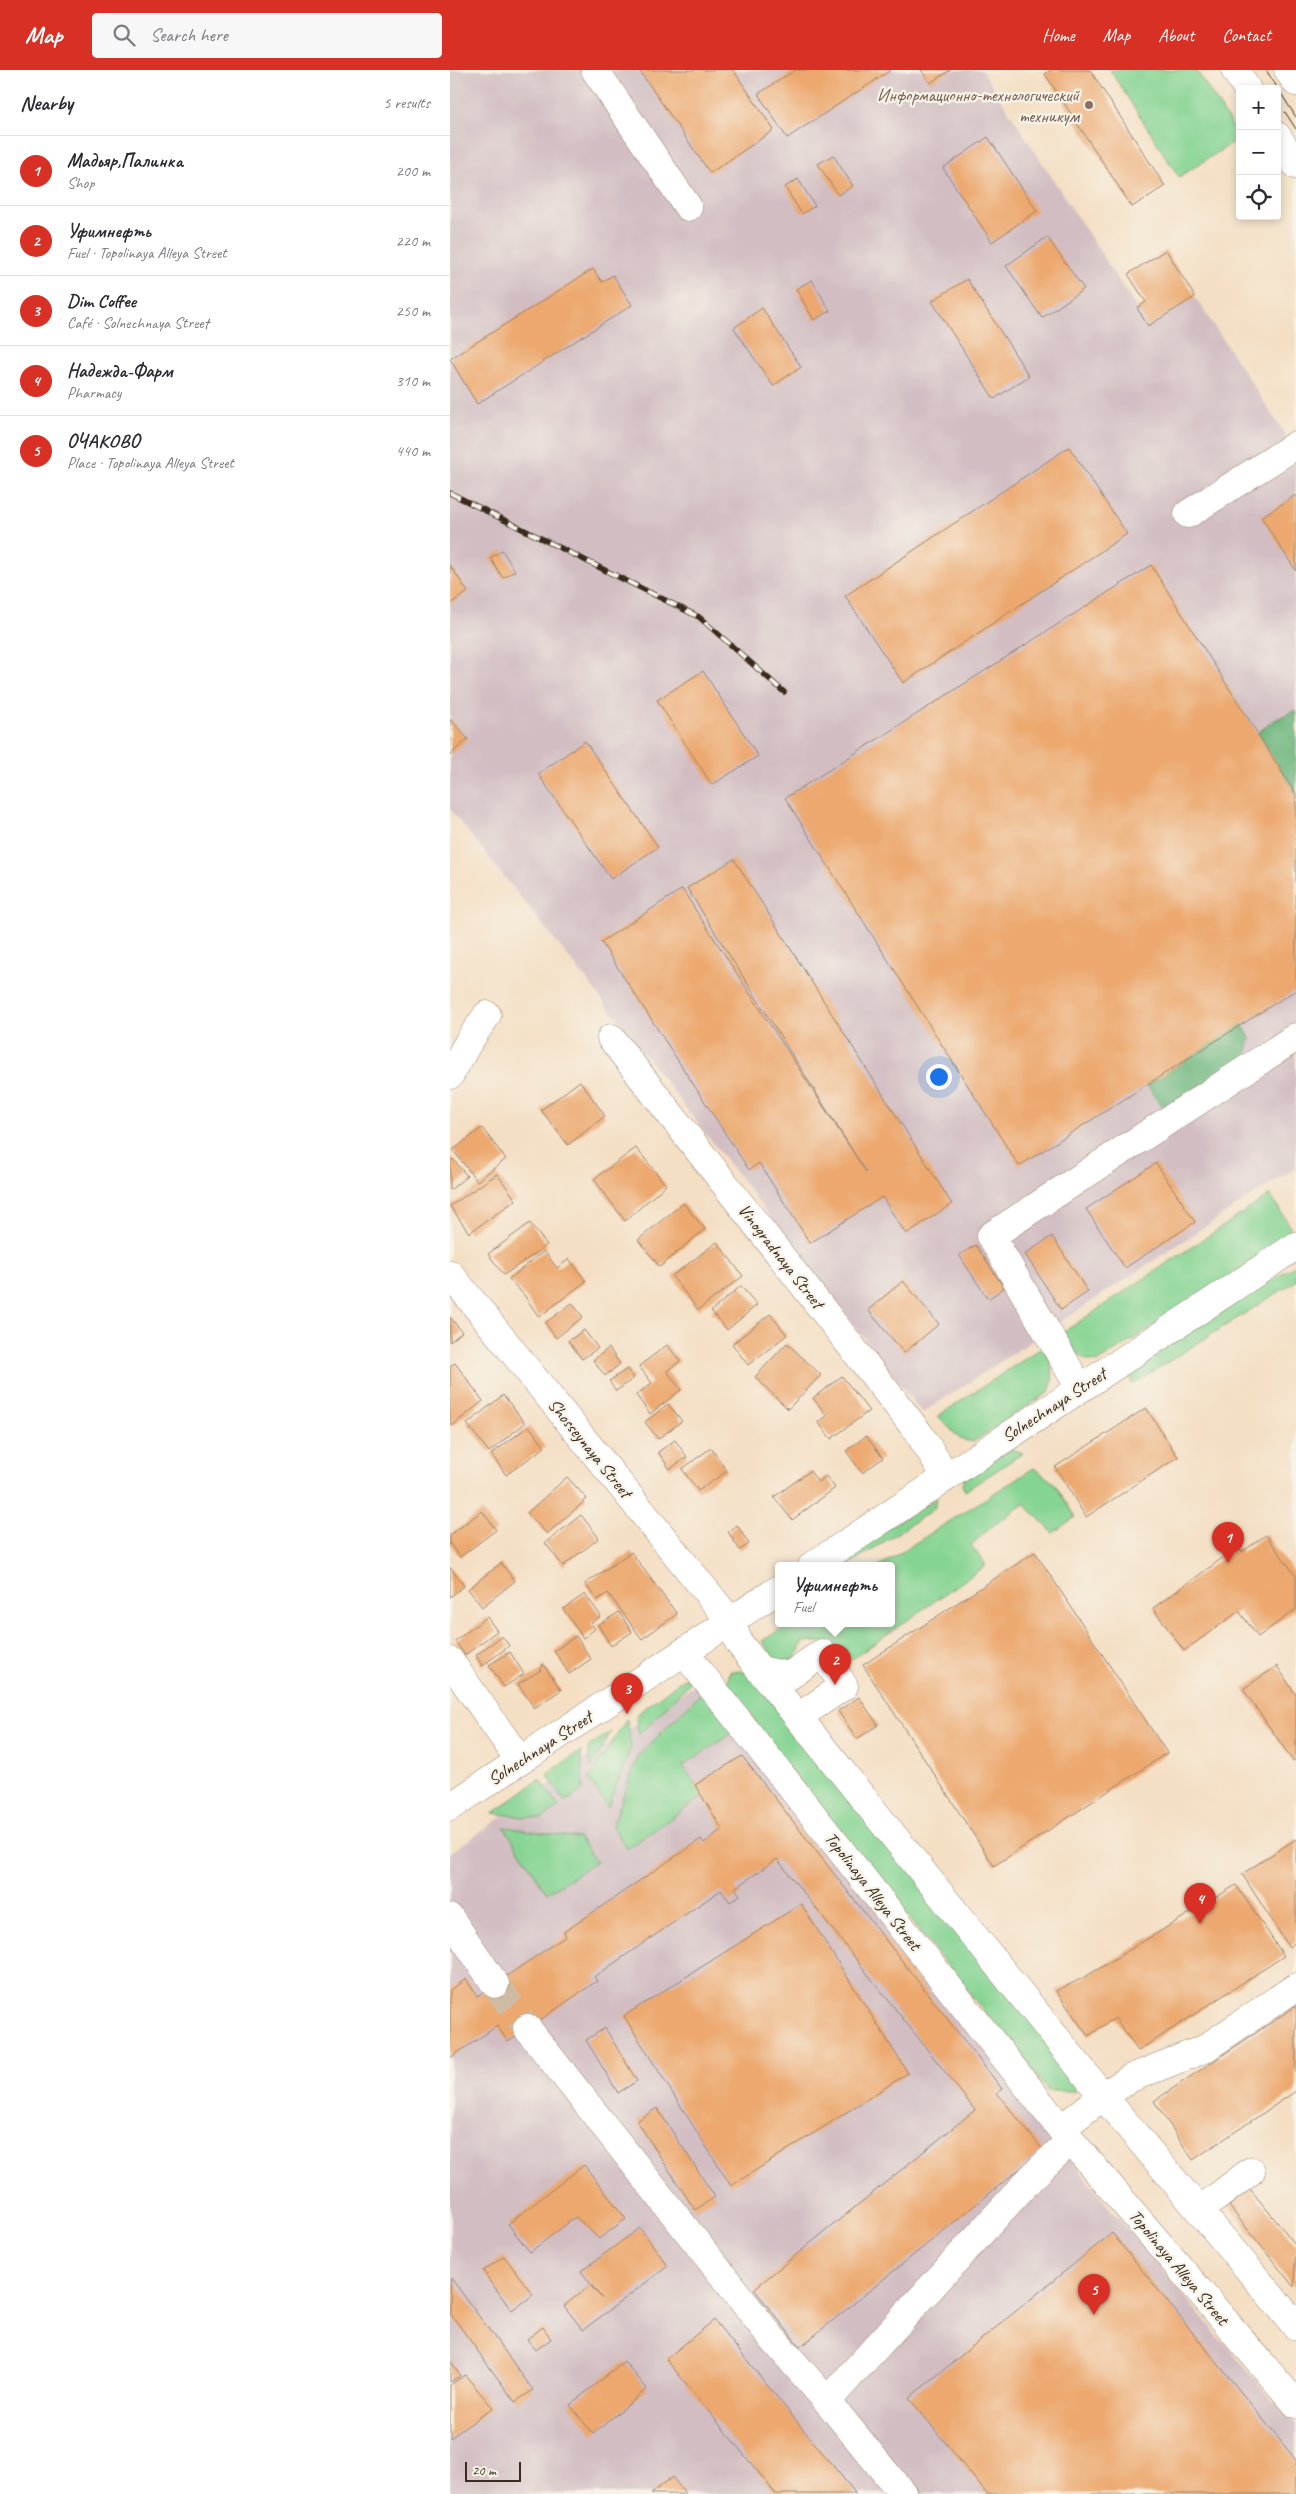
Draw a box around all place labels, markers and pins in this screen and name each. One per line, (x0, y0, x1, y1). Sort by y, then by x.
place label: Информационно-технологический техникум (877, 84, 1081, 127)
marker: Информационно-технологический техникум (1083, 99, 1095, 111)
pin: 1 (1212, 1522, 1244, 1563)
pin: 2 (819, 1644, 851, 1685)
pin: 3 (611, 1673, 643, 1714)
pin: 4 (1184, 1883, 1216, 1924)
pin: 5 (1078, 2274, 1110, 2315)

